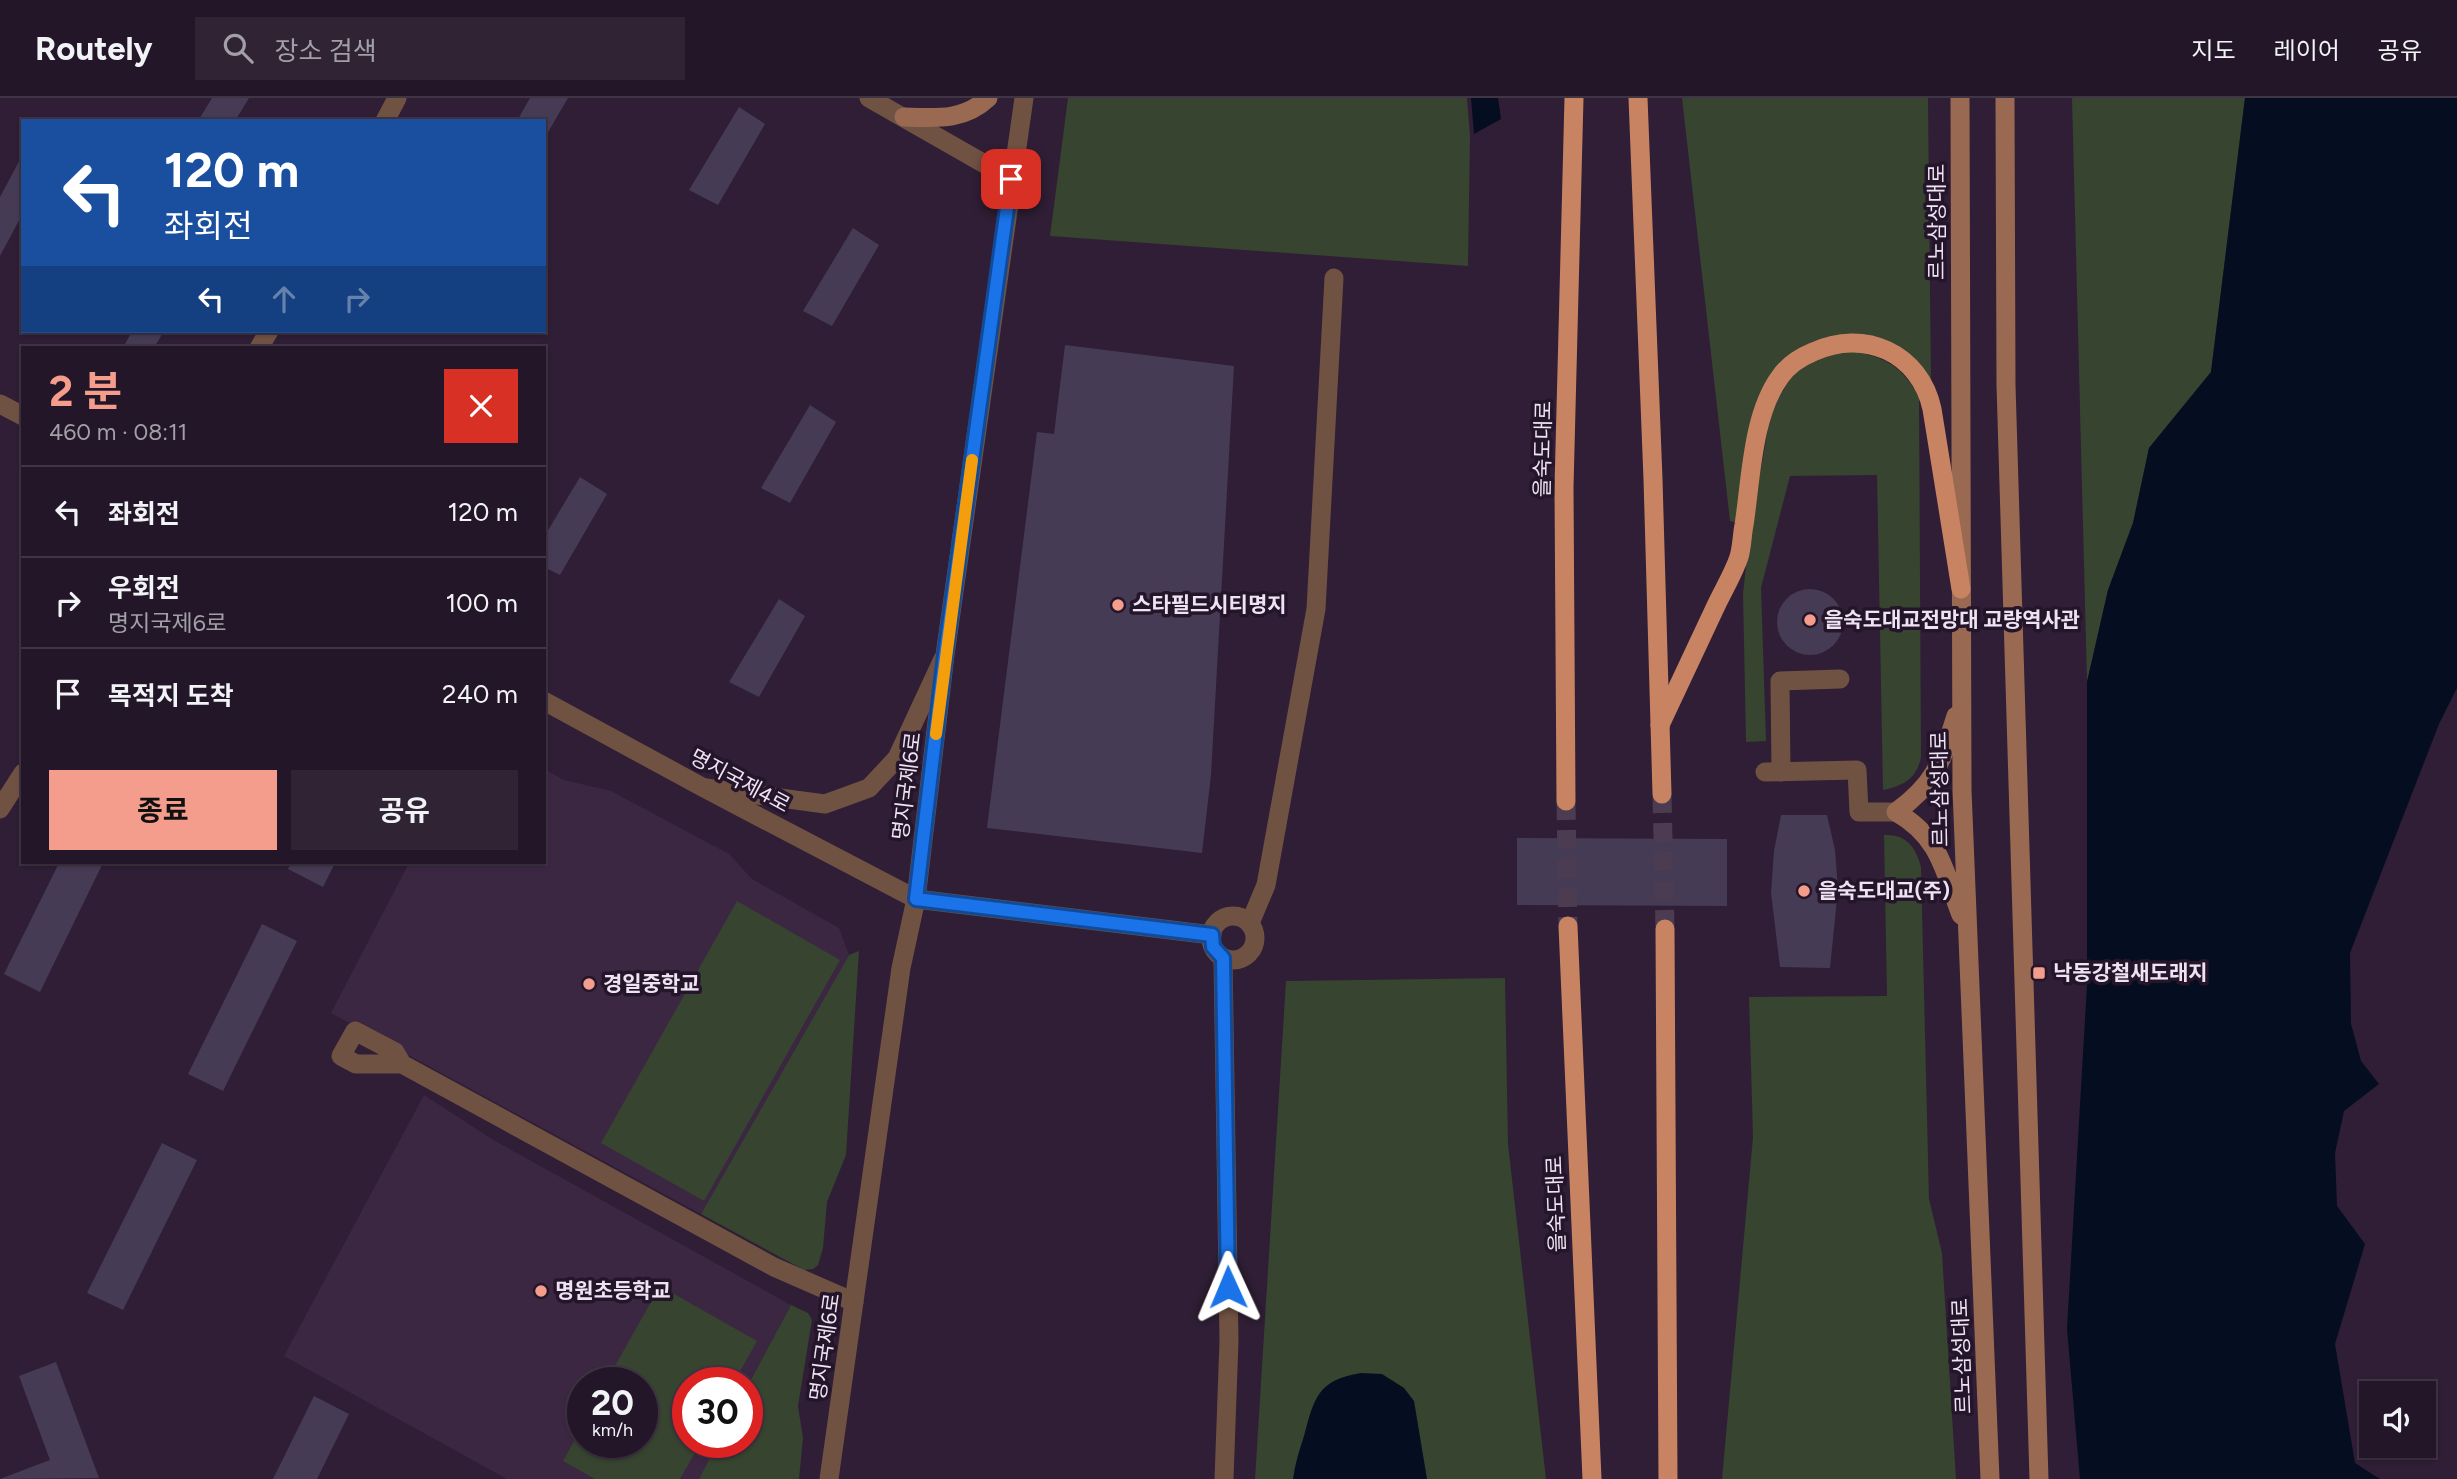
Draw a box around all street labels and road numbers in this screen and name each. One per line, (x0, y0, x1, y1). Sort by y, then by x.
street label: 르노삼성대로 (1924, 164, 1949, 280)
street label: 을숙도대로 (1529, 400, 1556, 498)
street label: 명지국제6로 (887, 731, 926, 841)
street label: 르노삼성대로 (1926, 731, 1953, 847)
street label: 명지국제4로 (686, 744, 795, 817)
street label: 을숙도대로 (1541, 1155, 1570, 1253)
street label: 명지국제6로 (805, 1291, 844, 1402)
street label: 르노삼성대로 (1947, 1298, 1976, 1414)

